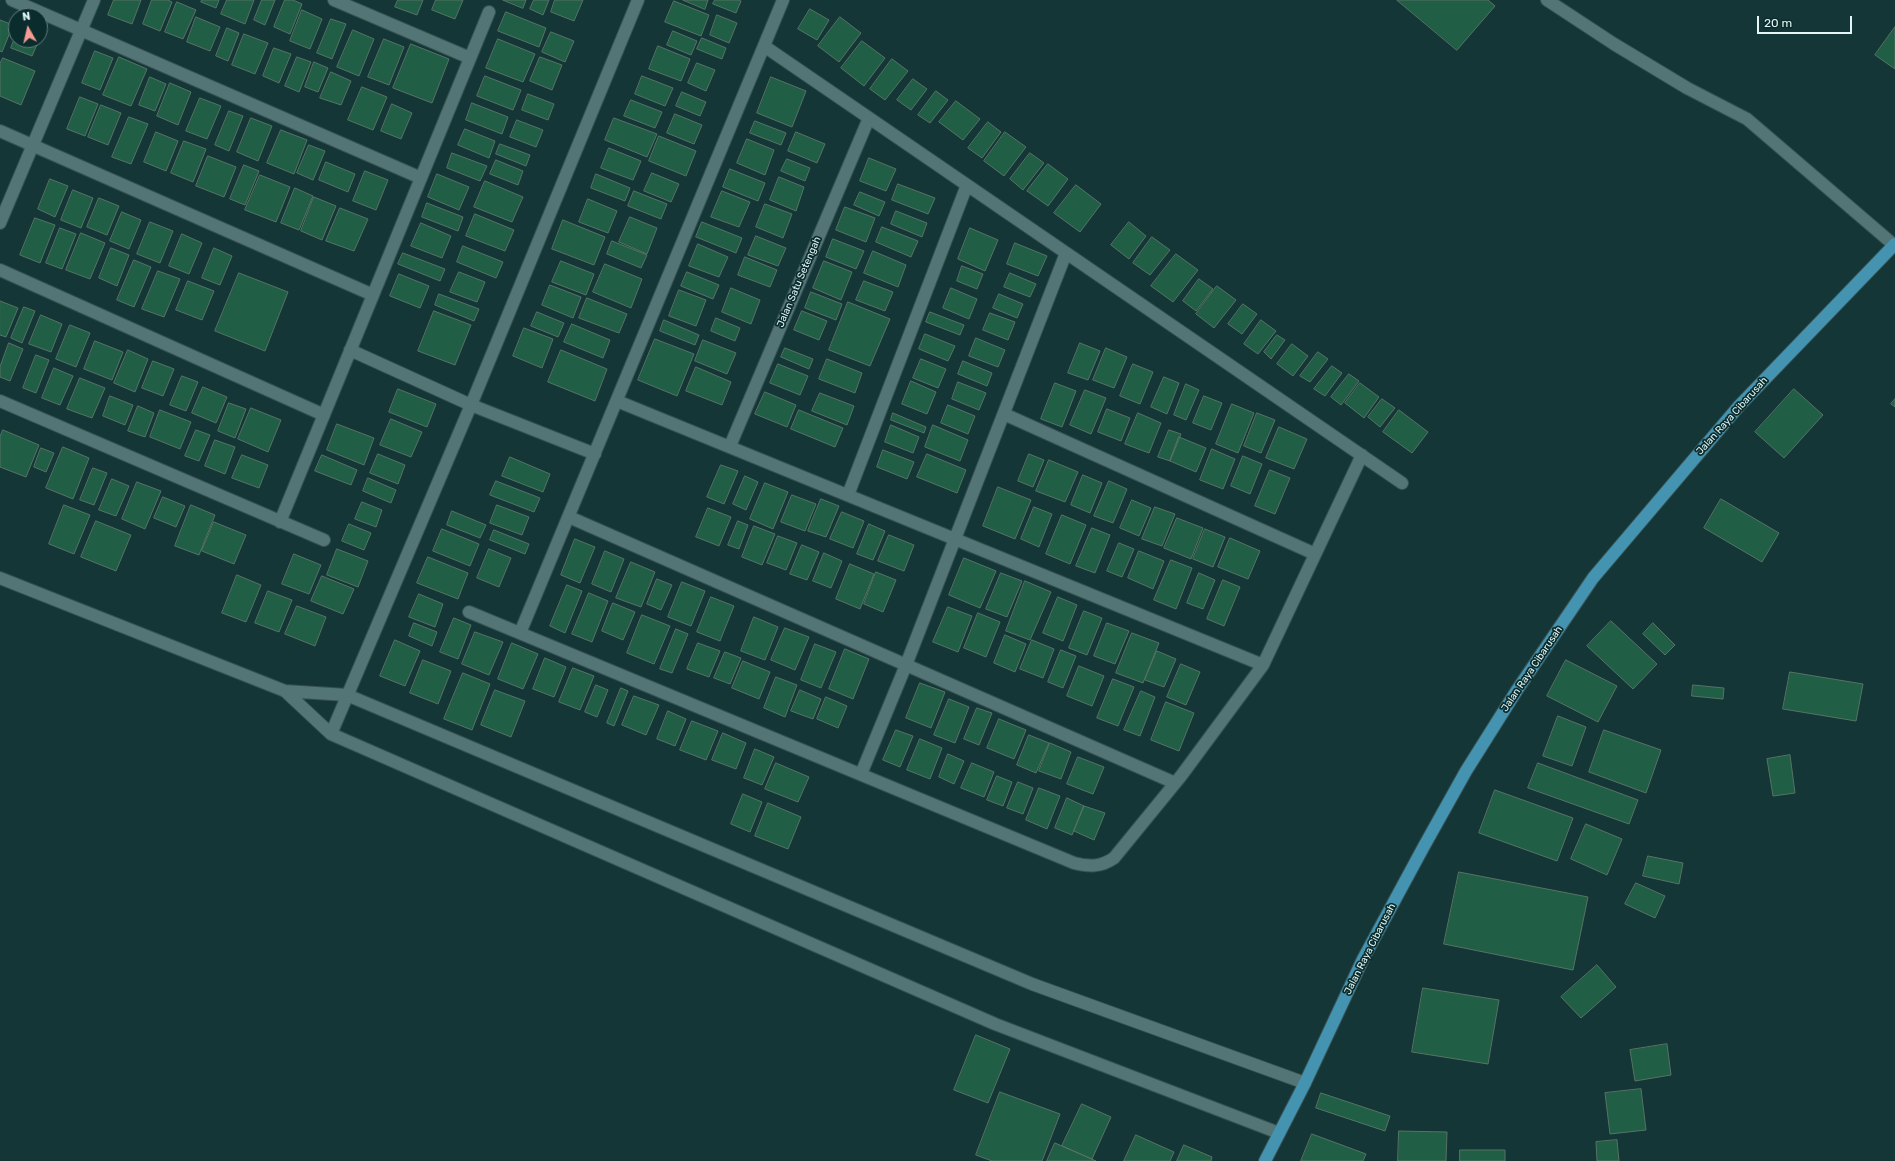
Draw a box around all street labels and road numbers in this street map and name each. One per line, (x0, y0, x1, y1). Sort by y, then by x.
street label: Jalan Satu Setengah (774, 235, 824, 329)
street label: Jalan Raya Cibarusah (1694, 375, 1770, 457)
street label: Jalan Raya Cibarusah (1499, 624, 1565, 714)
street label: Jalan Raya Cibarusah (1342, 901, 1398, 997)

